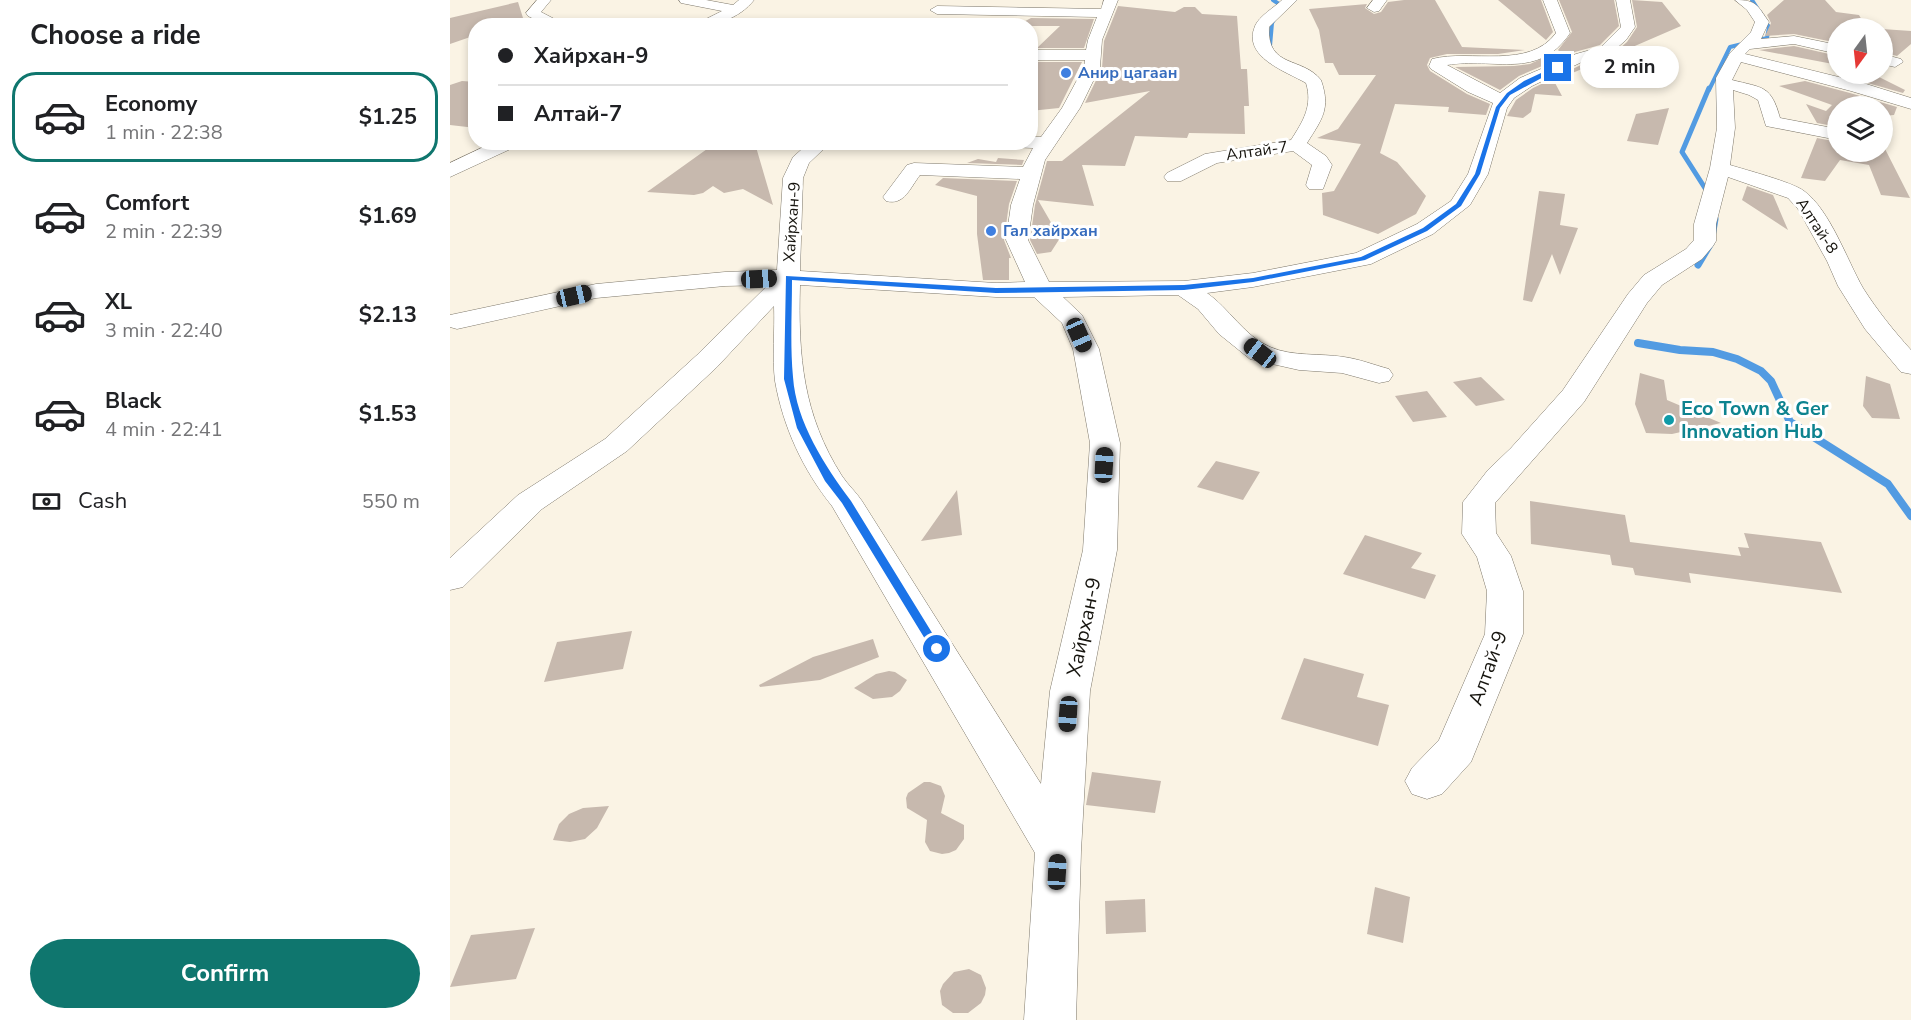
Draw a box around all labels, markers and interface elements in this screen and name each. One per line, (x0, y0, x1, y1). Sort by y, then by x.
text: Choose a ride (30, 17, 201, 54)
north arrow (1827, 18, 1893, 84)
map controls (1827, 18, 1893, 162)
text: Хайрхан-9 (534, 41, 648, 71)
callout: 2 min (1579, 47, 1678, 89)
text: 2 min (1604, 53, 1655, 80)
route end (1544, 54, 1571, 81)
place label: Анир цагаан (1078, 62, 1177, 84)
marker: Анир цагаан (1059, 66, 1073, 80)
text: Economy (105, 89, 197, 119)
icon: car (33, 90, 87, 144)
button: layers (1827, 96, 1893, 162)
text: Алтай-7 (534, 99, 622, 129)
text: $1.25 (359, 102, 417, 132)
text: 1 min · 22:38 (105, 119, 223, 146)
street label: Алтай-7 (1225, 136, 1289, 166)
street label: Хайрхан-9 (778, 181, 806, 263)
text: Comfort (105, 188, 189, 218)
icon: car (33, 189, 87, 243)
street label: Алтай-8 (1791, 194, 1843, 258)
text: $1.69 (359, 201, 417, 231)
text: 2 min · 22:39 (105, 218, 223, 245)
place label: Гал хайрхан (1003, 220, 1098, 242)
marker: Гал хайрхан (984, 224, 998, 238)
car (741, 269, 777, 289)
car (554, 283, 594, 309)
text: XL (105, 287, 132, 317)
icon: car (33, 288, 87, 342)
text: $2.13 (359, 300, 417, 330)
car (1063, 315, 1095, 355)
text: 3 min · 22:40 (105, 317, 223, 344)
car (1240, 335, 1280, 371)
text: Black (105, 386, 161, 416)
icon: car (33, 387, 87, 441)
place label: Eco Town & Ger Innovation Hub (1681, 395, 1829, 445)
text: $1.53 (359, 399, 417, 429)
marker: Eco Town & Ger Innovation Hub (1662, 413, 1676, 427)
text: 4 min · 22:41 (105, 416, 223, 443)
car (1094, 447, 1114, 483)
icon: cash (30, 485, 63, 518)
text: Cash (78, 486, 127, 516)
text: 550 m (362, 488, 420, 515)
street label: Хайрхан-9 (1060, 575, 1108, 679)
street label: Алтай-9 (1462, 627, 1514, 709)
route start (923, 635, 950, 662)
car (1058, 695, 1078, 733)
car (1047, 854, 1067, 890)
button: Confirm (30, 939, 420, 1008)

